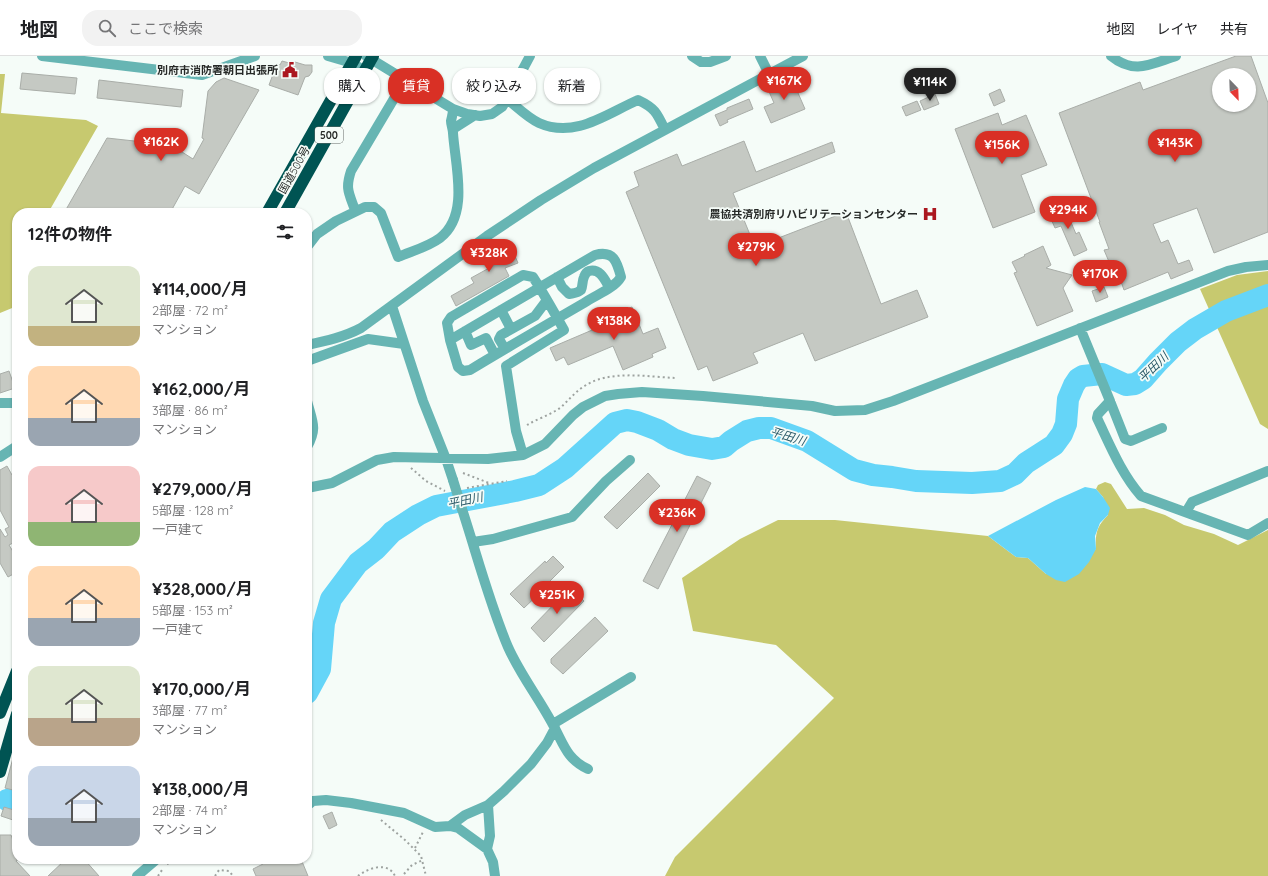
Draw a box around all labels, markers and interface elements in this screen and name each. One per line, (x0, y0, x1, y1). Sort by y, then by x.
search box (82, 10, 362, 46)
text: 地図 (20, 17, 58, 41)
icon: search (96, 17, 118, 39)
text: ここで検索 (128, 19, 203, 38)
text: 地図 (1106, 20, 1134, 38)
text: レイヤ (1156, 20, 1198, 38)
text: 共有 (1220, 20, 1248, 38)
public building icon: 別府市消防署朝日出張所 (281, 61, 299, 79)
place label: 別府市消防署朝日出張所 (157, 63, 278, 77)
pin: ¥167K (756, 67, 812, 101)
chip: 購入 (324, 68, 380, 104)
chip: 賃貸 (388, 68, 444, 104)
chip: 絞り込み (452, 68, 536, 104)
chip: 新着 (544, 68, 600, 104)
pin: ¥114K (902, 68, 958, 102)
north arrow (1212, 68, 1256, 112)
map controls (1212, 68, 1256, 112)
text: ¥167K (766, 72, 802, 88)
text: ¥114K (913, 73, 947, 89)
road number: 500 (315, 127, 343, 143)
pin: ¥162K (133, 128, 189, 162)
pin: ¥143K (1147, 129, 1203, 163)
pin: ¥156K (974, 131, 1030, 165)
text: ¥162K (143, 133, 179, 149)
text: ¥143K (1157, 134, 1193, 150)
text: ¥156K (984, 136, 1020, 152)
street label: 国道500号 (275, 144, 313, 196)
pin: ¥294K (1040, 196, 1096, 230)
text: ¥294K (1049, 201, 1087, 217)
hospital icon: 農協共済別府リハビリテーションセンター (921, 205, 939, 223)
place label: 農協共済別府リハビリテーションセンター (709, 207, 918, 221)
icon: filters (274, 221, 296, 243)
text: 12件の物件 (28, 223, 112, 244)
pin: ¥279K (728, 233, 784, 267)
text: ¥279K (737, 238, 775, 254)
pin: ¥328K (461, 239, 517, 273)
text: ¥328K (470, 244, 508, 260)
pin: ¥170K (1072, 260, 1128, 294)
text: ¥170K (1082, 265, 1118, 281)
text: ¥114,000/月 (152, 278, 248, 299)
icon: home (60, 282, 108, 330)
text: 2部屋 · 72 m² (152, 302, 228, 318)
pin: ¥138K (586, 307, 642, 341)
text: ¥138K (596, 312, 632, 328)
text: マンション (152, 321, 217, 337)
water label: 平田川 (1135, 348, 1173, 385)
text: ¥162,000/月 (152, 378, 250, 399)
icon: home (60, 382, 108, 430)
text: 3部屋 · 86 m² (152, 402, 228, 418)
text: マンション (152, 421, 217, 437)
water label: 平田川 (769, 424, 809, 449)
text: ¥279,000/月 (152, 478, 253, 499)
icon: home (60, 482, 108, 530)
water label: 平田川 (446, 489, 486, 511)
pin: ¥236K (649, 499, 705, 533)
text: 5部屋 · 128 m² (152, 502, 233, 518)
text: ¥236K (658, 504, 696, 520)
text: 一戸建て (152, 521, 204, 537)
text: ¥328,000/月 (152, 578, 253, 599)
pin: ¥251K (529, 581, 585, 615)
icon: home (60, 582, 108, 630)
text: ¥251K (539, 586, 575, 602)
text: 5部屋 · 153 m² (152, 602, 233, 618)
text: 一戸建て (152, 621, 204, 637)
text: ¥170,000/月 (152, 678, 251, 699)
icon: home (60, 682, 108, 730)
text: 3部屋 · 77 m² (152, 702, 227, 718)
text: マンション (152, 721, 217, 737)
text: ¥138,000/月 (152, 778, 250, 799)
icon: home (60, 782, 108, 830)
text: 2部屋 · 74 m² (152, 802, 227, 818)
text: マンション (152, 821, 217, 837)

